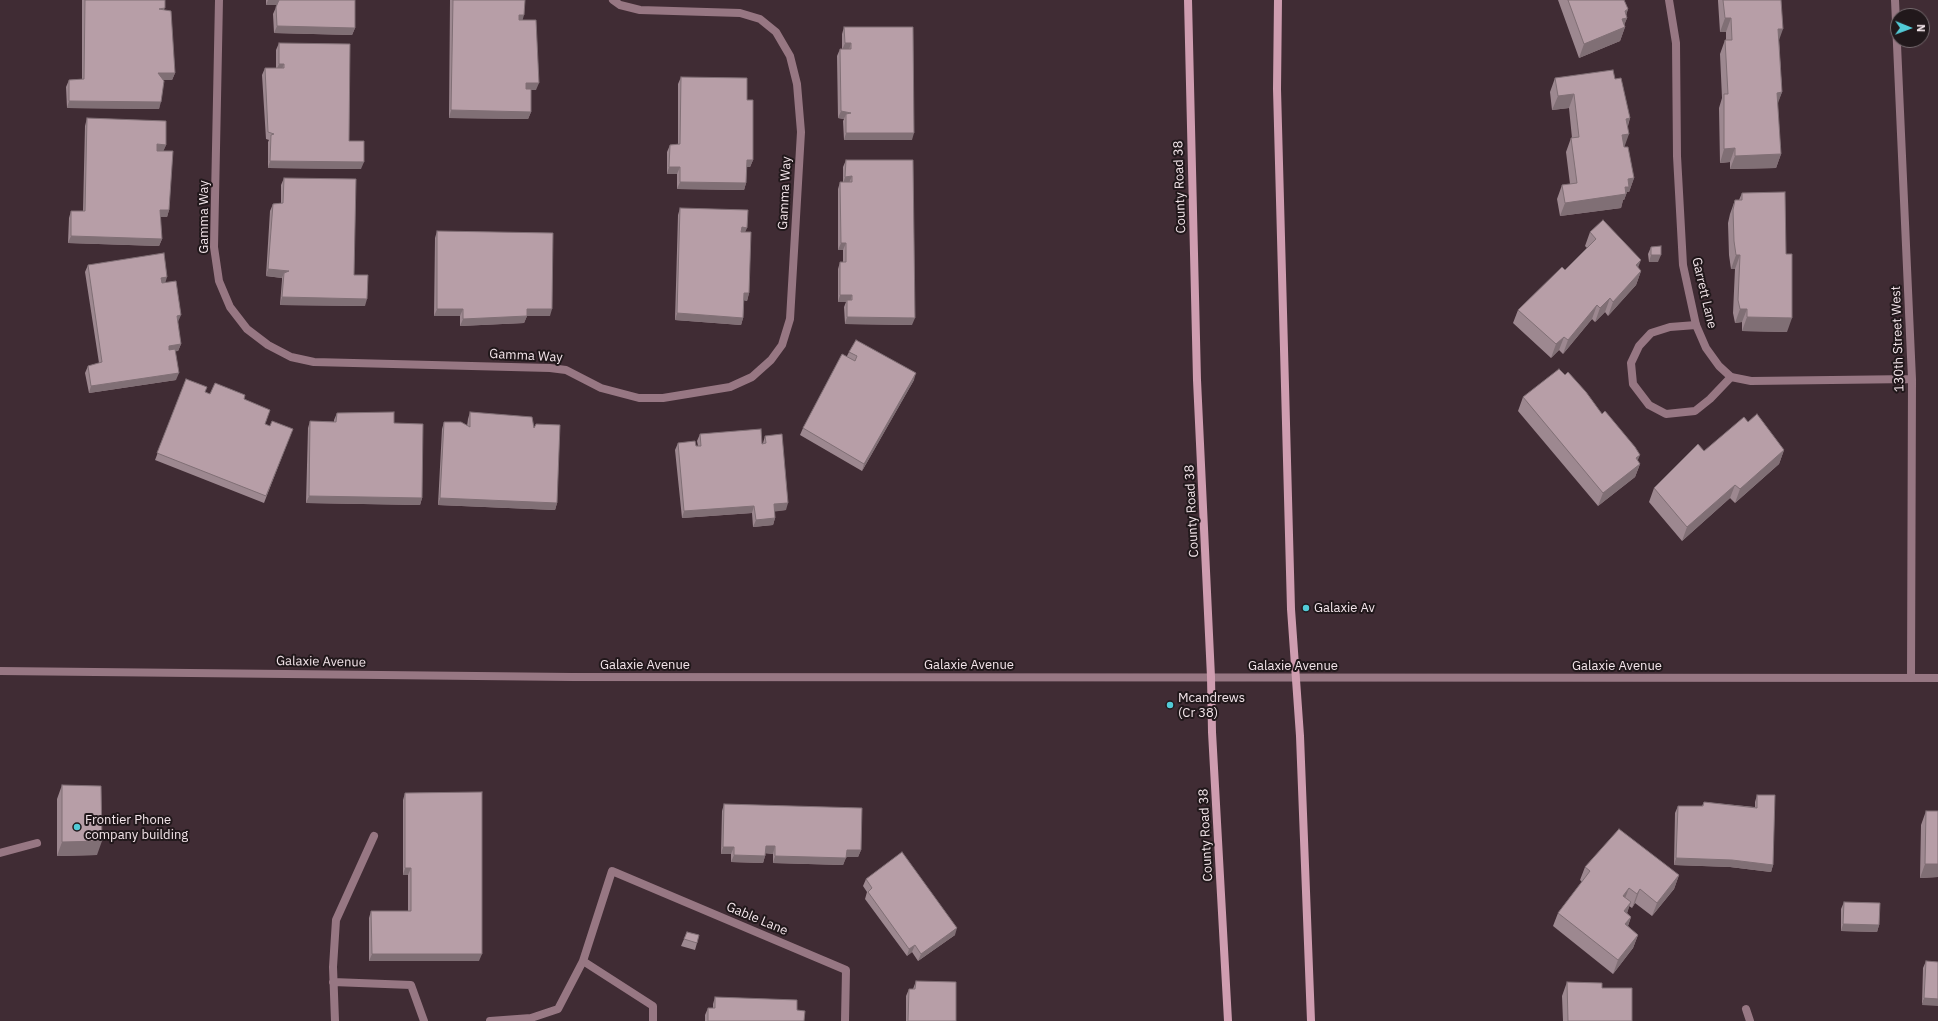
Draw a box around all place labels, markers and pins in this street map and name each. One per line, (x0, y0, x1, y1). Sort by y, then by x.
place label: Galaxie Av (1314, 600, 1375, 616)
marker: Galaxie Av (1301, 603, 1311, 613)
place label: Mcandrews (Cr 38) (1178, 690, 1245, 721)
marker: Mcandrews (Cr 38) (1165, 700, 1175, 710)
place label: Frontier Phone company building (85, 812, 188, 843)
marker: Frontier Phone company building (72, 822, 82, 832)

